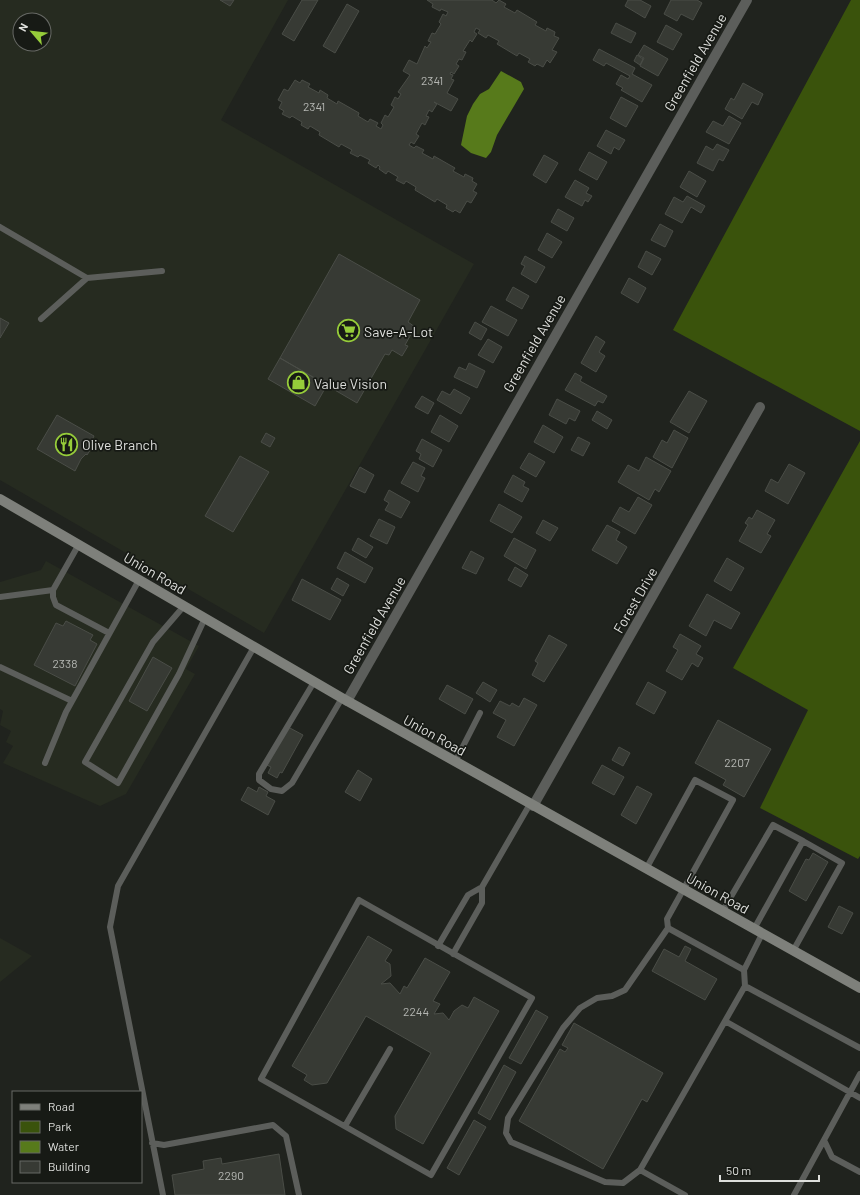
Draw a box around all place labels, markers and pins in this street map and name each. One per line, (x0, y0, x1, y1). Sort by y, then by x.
supermarket icon: Save-A-Lot (336, 318, 362, 344)
place label: Save-A-Lot (364, 323, 433, 340)
shop icon: Value Vision (286, 370, 312, 396)
place label: Value Vision (314, 375, 387, 392)
restaurant icon: Olive Branch (53, 431, 79, 457)
place label: Olive Branch (82, 436, 157, 453)

